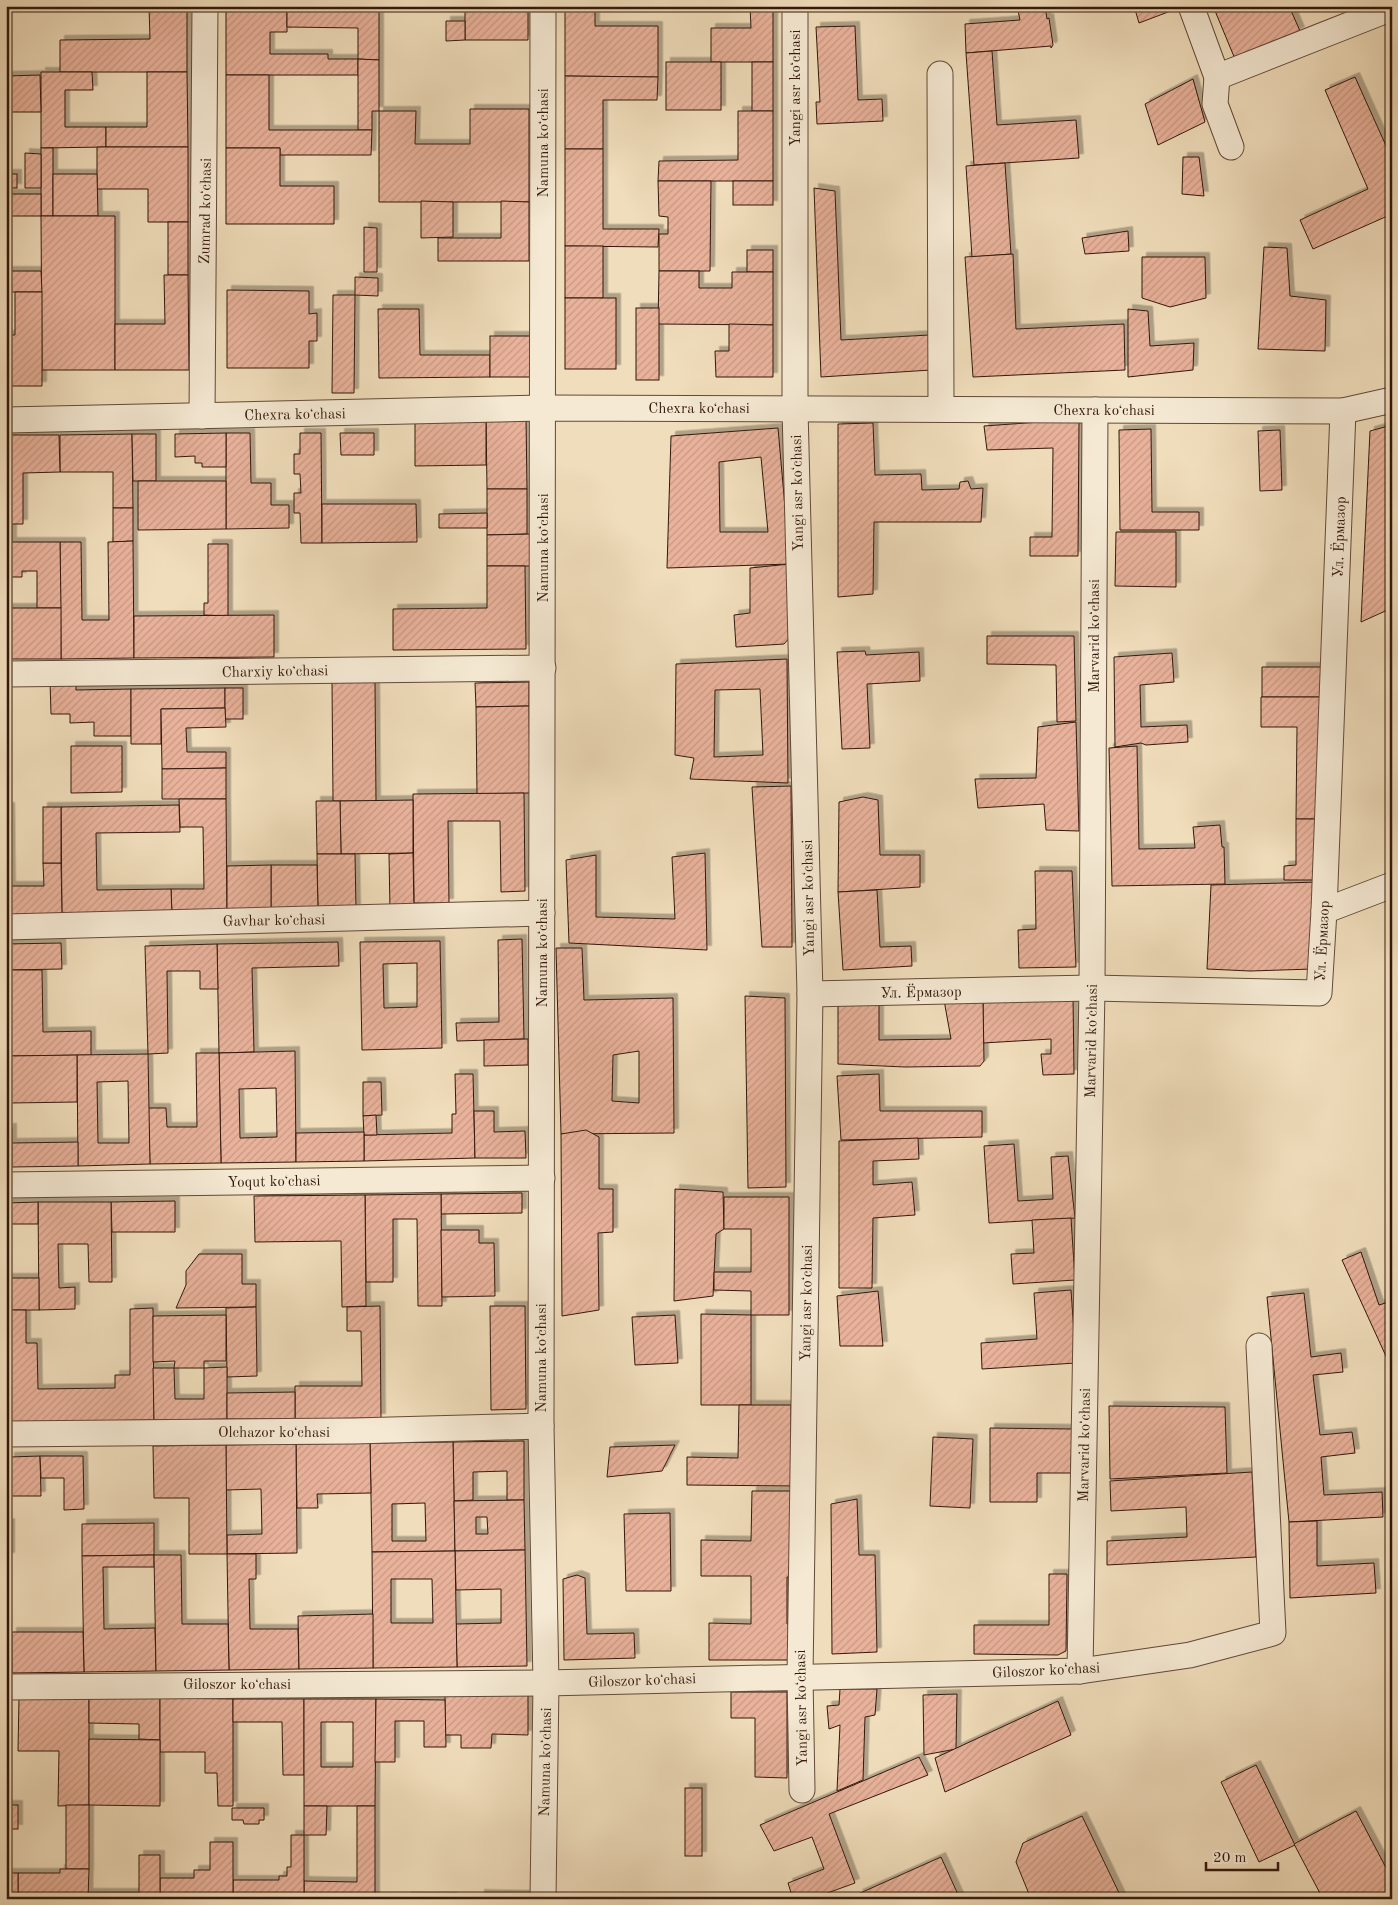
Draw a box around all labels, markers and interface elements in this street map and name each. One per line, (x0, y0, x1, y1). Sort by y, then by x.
street label: Yangi asr koʻchasi (789, 29, 804, 147)
street label: Namuna koʻchasi (537, 88, 552, 198)
street label: Zumrad koʻchasi (198, 158, 215, 264)
street label: Chexra koʻchasi (648, 402, 750, 417)
street label: Chexra koʻchasi (1053, 404, 1155, 419)
street label: Chexra koʻchasi (244, 407, 346, 424)
street label: Yangi asr koʻchasi (790, 434, 807, 552)
street label: Namuna koʻchasi (537, 493, 552, 603)
street label: Ул. Ёрмазор (1329, 496, 1349, 578)
street label: Marvarid koʻchasi (1088, 579, 1103, 693)
street label: Charxiy koʻchasi (222, 664, 328, 681)
street label: Yangi asr koʻchasi (801, 839, 818, 957)
street label: Namuna koʻchasi (536, 898, 551, 1008)
street label: Ул. Ёрмазор (1311, 900, 1333, 982)
street label: Gavhar koʻchasi (223, 913, 325, 930)
street label: Ул. Ёрмазор (880, 982, 962, 1002)
street label: Marvarid koʻchasi (1084, 984, 1101, 1098)
street label: Yoqut koʻchasi (227, 1174, 321, 1191)
street label: Yangi asr koʻchasi (799, 1244, 816, 1362)
street label: Namuna koʻchasi (535, 1303, 550, 1413)
street label: Marvarid koʻchasi (1077, 1388, 1094, 1502)
street label: Olchazor koʻchasi (218, 1426, 330, 1441)
street label: Yangi asr koʻchasi (794, 1649, 811, 1767)
street label: Giloszor koʻchasi (992, 1661, 1100, 1682)
street label: Giloszor koʻchasi (588, 1672, 696, 1691)
street label: Giloszor koʻchasi (183, 1678, 291, 1693)
street label: Namuna koʻchasi (538, 1707, 555, 1817)
scale bar (1206, 1840, 1278, 1872)
text: 20 m (1213, 1851, 1247, 1866)

